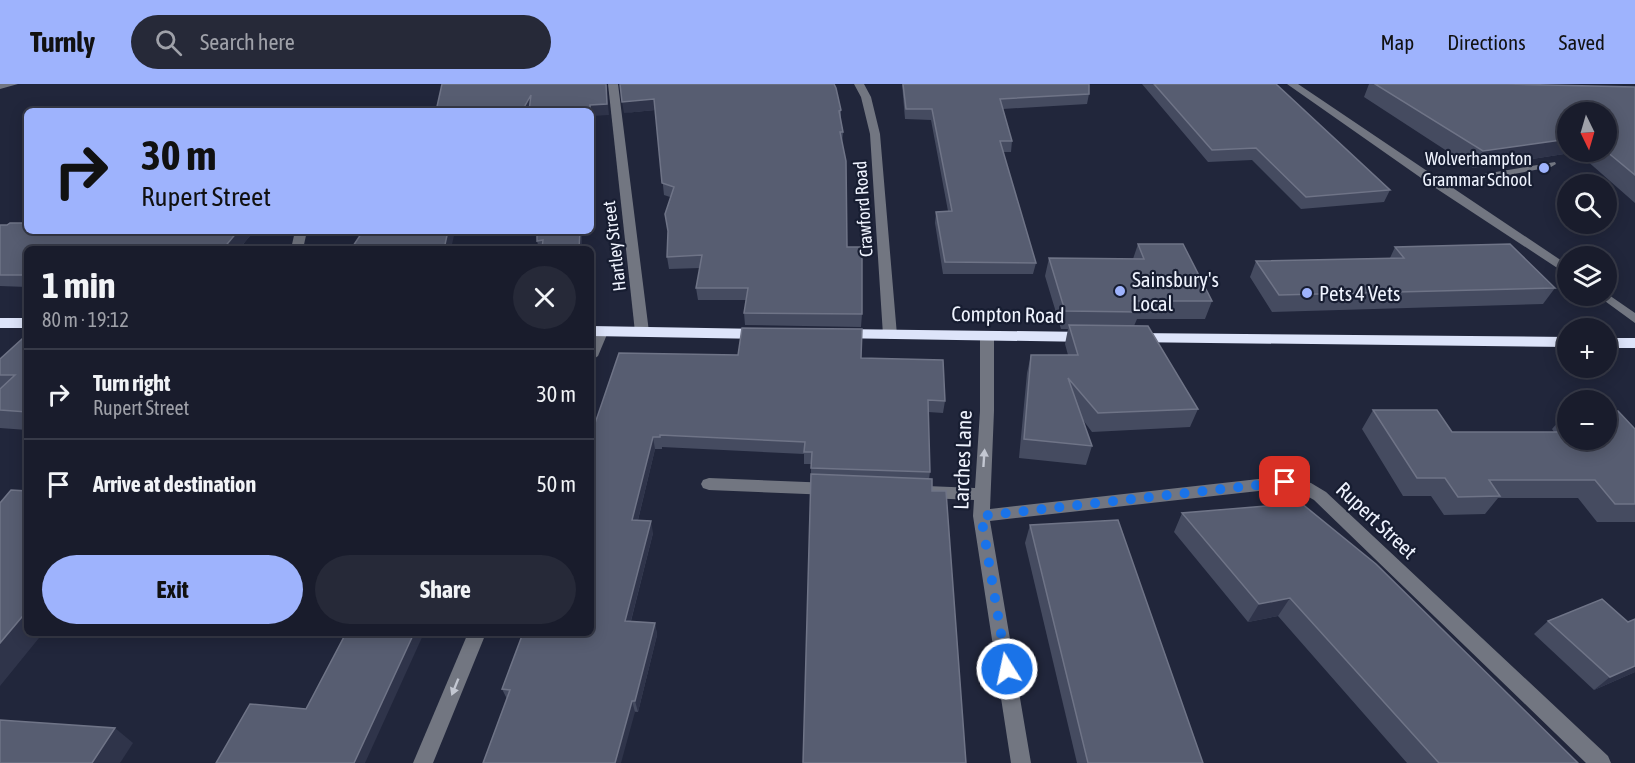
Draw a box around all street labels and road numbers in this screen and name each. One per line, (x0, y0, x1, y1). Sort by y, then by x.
street label: Crawford Road (849, 160, 877, 258)
street label: Hartley Street (598, 200, 630, 292)
street label: Compton Road (951, 301, 1065, 327)
street label: Larches Lane (948, 410, 976, 510)
street label: Rupert Street (1332, 477, 1422, 563)

